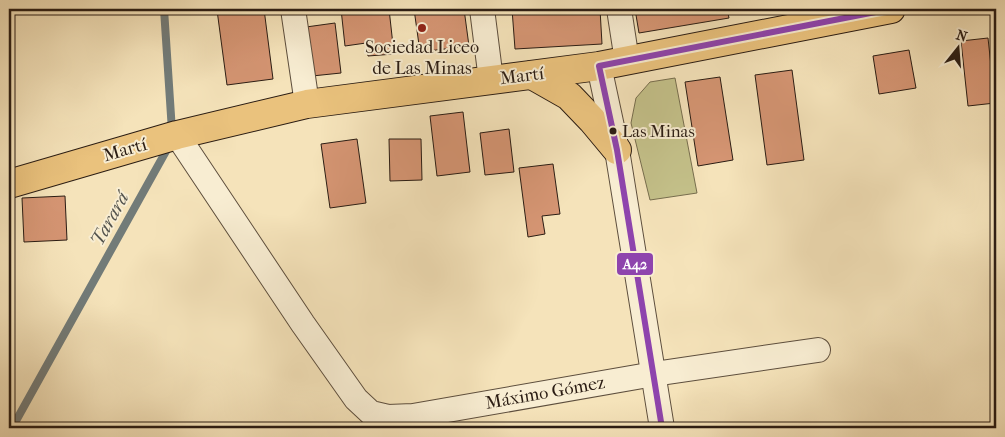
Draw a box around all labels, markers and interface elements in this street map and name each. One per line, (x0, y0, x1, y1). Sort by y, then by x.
marker: Sociedad Liceo de Las Minas (416, 22, 428, 34)
north arrow (932, 22, 982, 72)
text: N (954, 26, 970, 46)
place label: Sociedad Liceo de Las Minas (365, 37, 479, 79)
street label: Martí (499, 63, 546, 89)
place label: Las Minas (622, 121, 695, 141)
marker: Las Minas (608, 126, 618, 136)
street label: Martí (101, 134, 150, 166)
water label: Tarará (86, 187, 135, 250)
line badge: A42 (616, 252, 654, 276)
text: A42 (622, 256, 647, 273)
street label: Máximo Gómez (484, 372, 606, 414)

